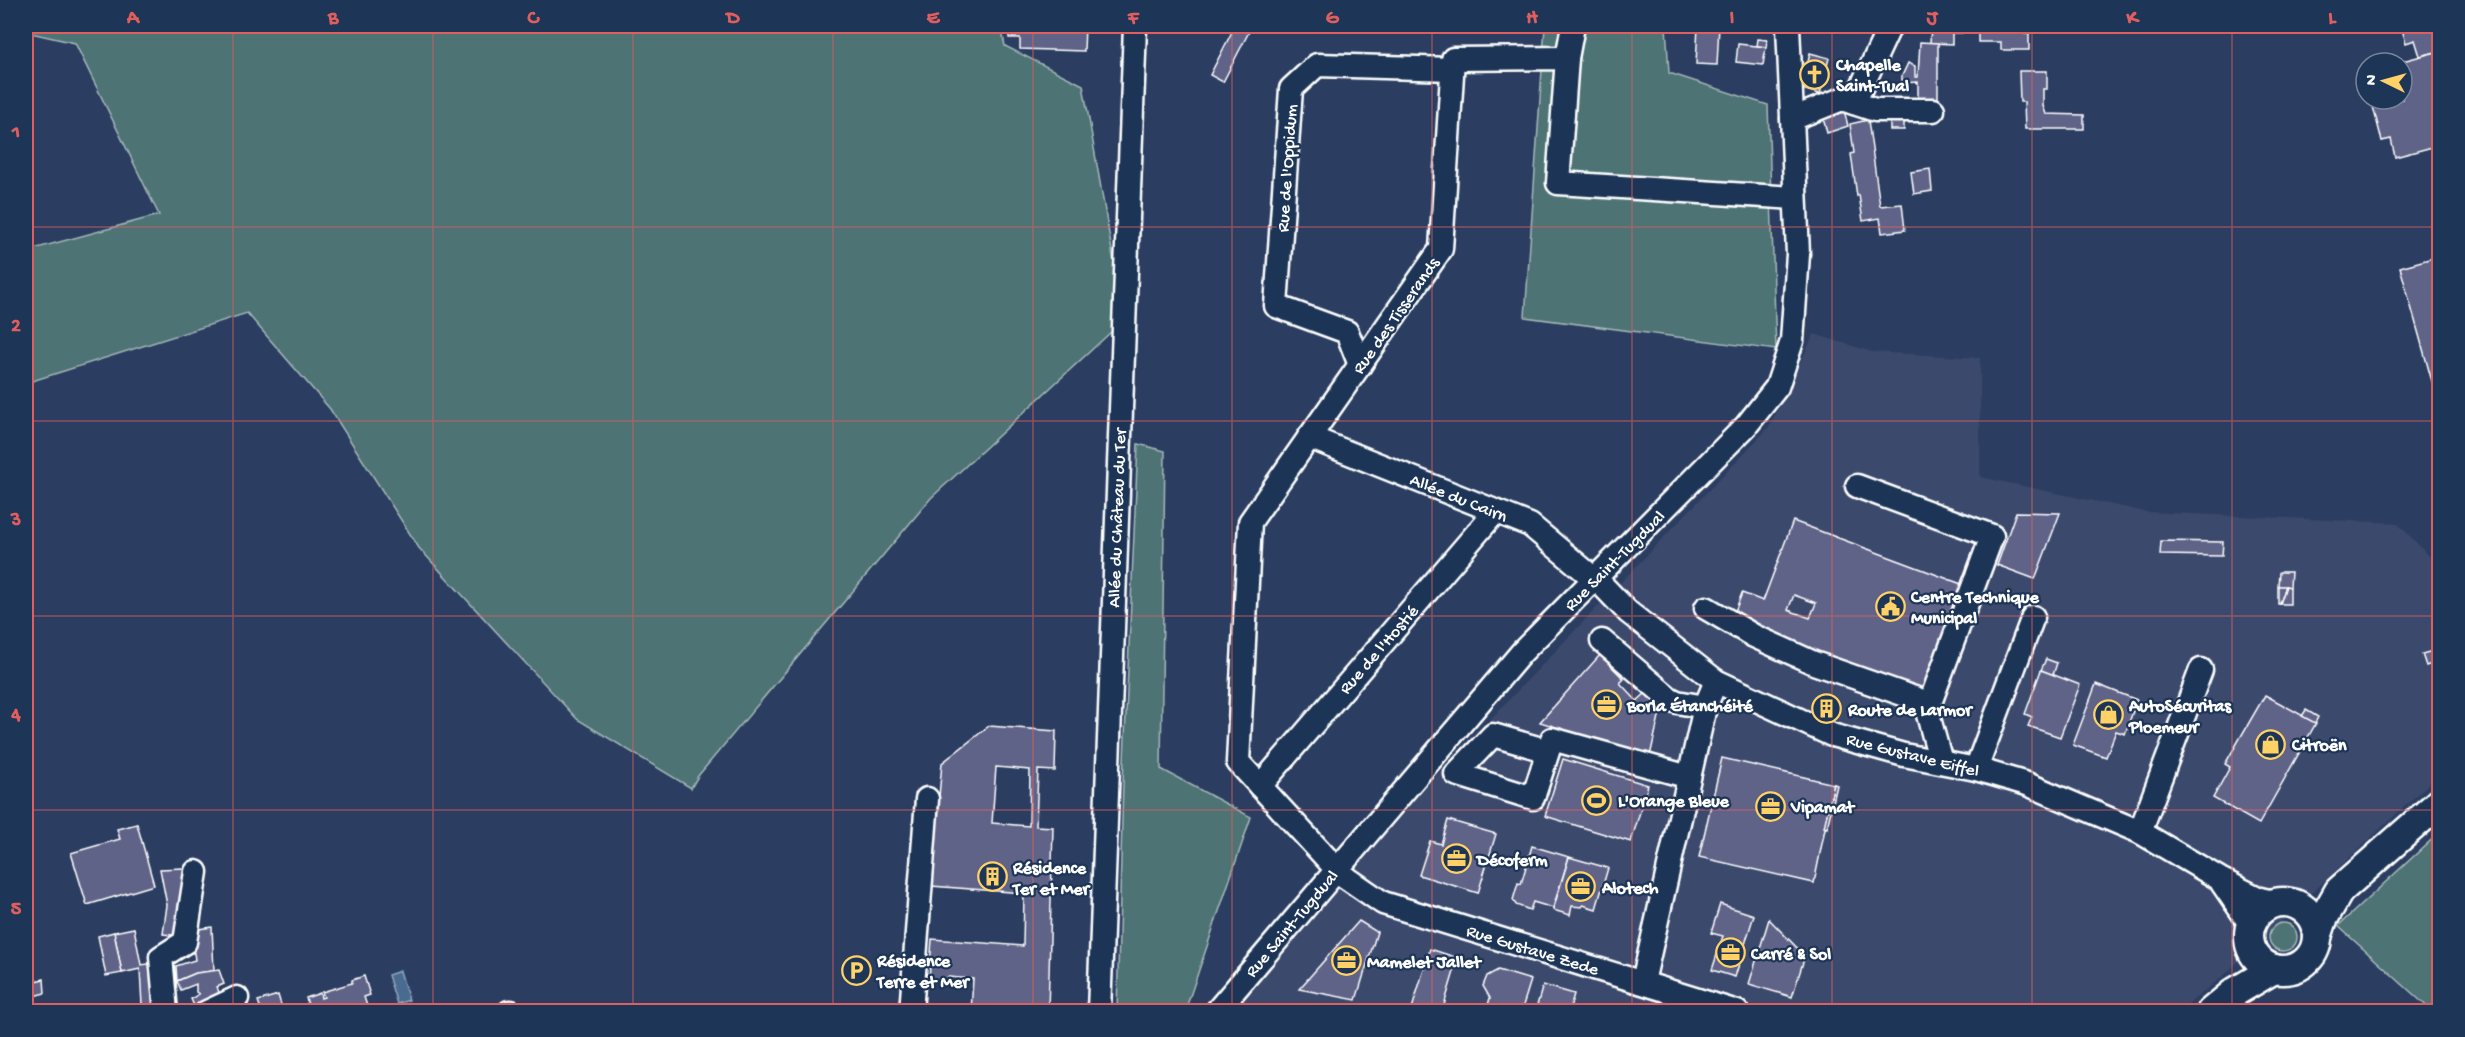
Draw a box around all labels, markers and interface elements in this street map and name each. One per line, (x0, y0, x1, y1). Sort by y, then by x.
text: A (126, 8, 141, 31)
text: B (327, 8, 339, 31)
text: C (527, 8, 541, 31)
text: D (724, 8, 740, 31)
text: E (927, 8, 941, 31)
text: F (1127, 8, 1140, 31)
text: G (1326, 8, 1340, 31)
text: H (1526, 8, 1538, 31)
text: I (1730, 8, 1735, 31)
text: J (1926, 8, 1939, 31)
text: K (2125, 8, 2140, 31)
text: L (2328, 8, 2337, 31)
north arrow (2354, 51, 2414, 111)
place label: Chapelle Saint-Tual (1835, 56, 1909, 98)
church icon: Chapelle Saint-Tual (1799, 58, 1831, 90)
text: N (2363, 73, 2383, 86)
street label: Rue de l'Oppidum (1274, 103, 1303, 233)
text: 1 (11, 122, 20, 145)
street label: Rue des Tisserands (1349, 253, 1446, 379)
text: 2 (11, 316, 21, 339)
street label: Allée du Château du Ter (1105, 427, 1132, 608)
street label: Allée du Cairn (1406, 470, 1510, 529)
street label: Rue Saint-Tugdual (1561, 507, 1671, 616)
text: 3 (10, 510, 21, 533)
place label: Centre Technique Municipal (1910, 588, 2040, 630)
public building icon: Centre Technique Municipal (1874, 590, 1906, 622)
street label: Rue de l'Hostié (1336, 601, 1425, 699)
office icon: Borla Étanchéité (1590, 689, 1622, 721)
building icon: Route de Larmor (1811, 693, 1843, 725)
place label: Borla Étanchéité (1626, 696, 1754, 718)
place label: AutoSécuritas Ploemeur (2128, 697, 2233, 739)
shop icon: AutoSécuritas Ploemeur (2092, 699, 2124, 731)
place label: Route de Larmor (1847, 701, 1974, 722)
text: 4 (10, 705, 21, 728)
shop icon: Citroën (2255, 728, 2287, 760)
street label: Rue Gustave Eiffel (1844, 730, 1981, 783)
place label: Citroën (2291, 736, 2347, 757)
sports icon: L'Orange Bleue (1581, 784, 1613, 816)
office icon: Vipamat (1754, 790, 1786, 822)
place label: L'Orange Bleue (1618, 792, 1730, 813)
place label: Vipamat (1790, 798, 1856, 819)
office icon: Décoferm (1440, 843, 1472, 875)
place label: Décoferm (1475, 851, 1548, 872)
place label: Résidence Ter et Mer (1011, 859, 1092, 901)
building icon: Résidence Ter et Mer (976, 861, 1008, 893)
street label: Rue Saint-Tugdual (1242, 867, 1344, 983)
office icon: Alotech (1565, 871, 1597, 903)
place label: Alotech (1601, 879, 1659, 900)
text: 5 (11, 899, 22, 922)
street label: Rue Gustave Zede (1463, 921, 1602, 982)
office icon: Carré & Sol (1714, 937, 1746, 969)
office icon: Mamelet Jallet (1330, 945, 1362, 977)
place label: Carré & Sol (1750, 945, 1831, 966)
place label: Résidence Terre et Mer (875, 952, 971, 994)
place label: Mamelet Jallet (1367, 953, 1482, 974)
parking icon: Résidence Terre et Mer (840, 954, 872, 986)

